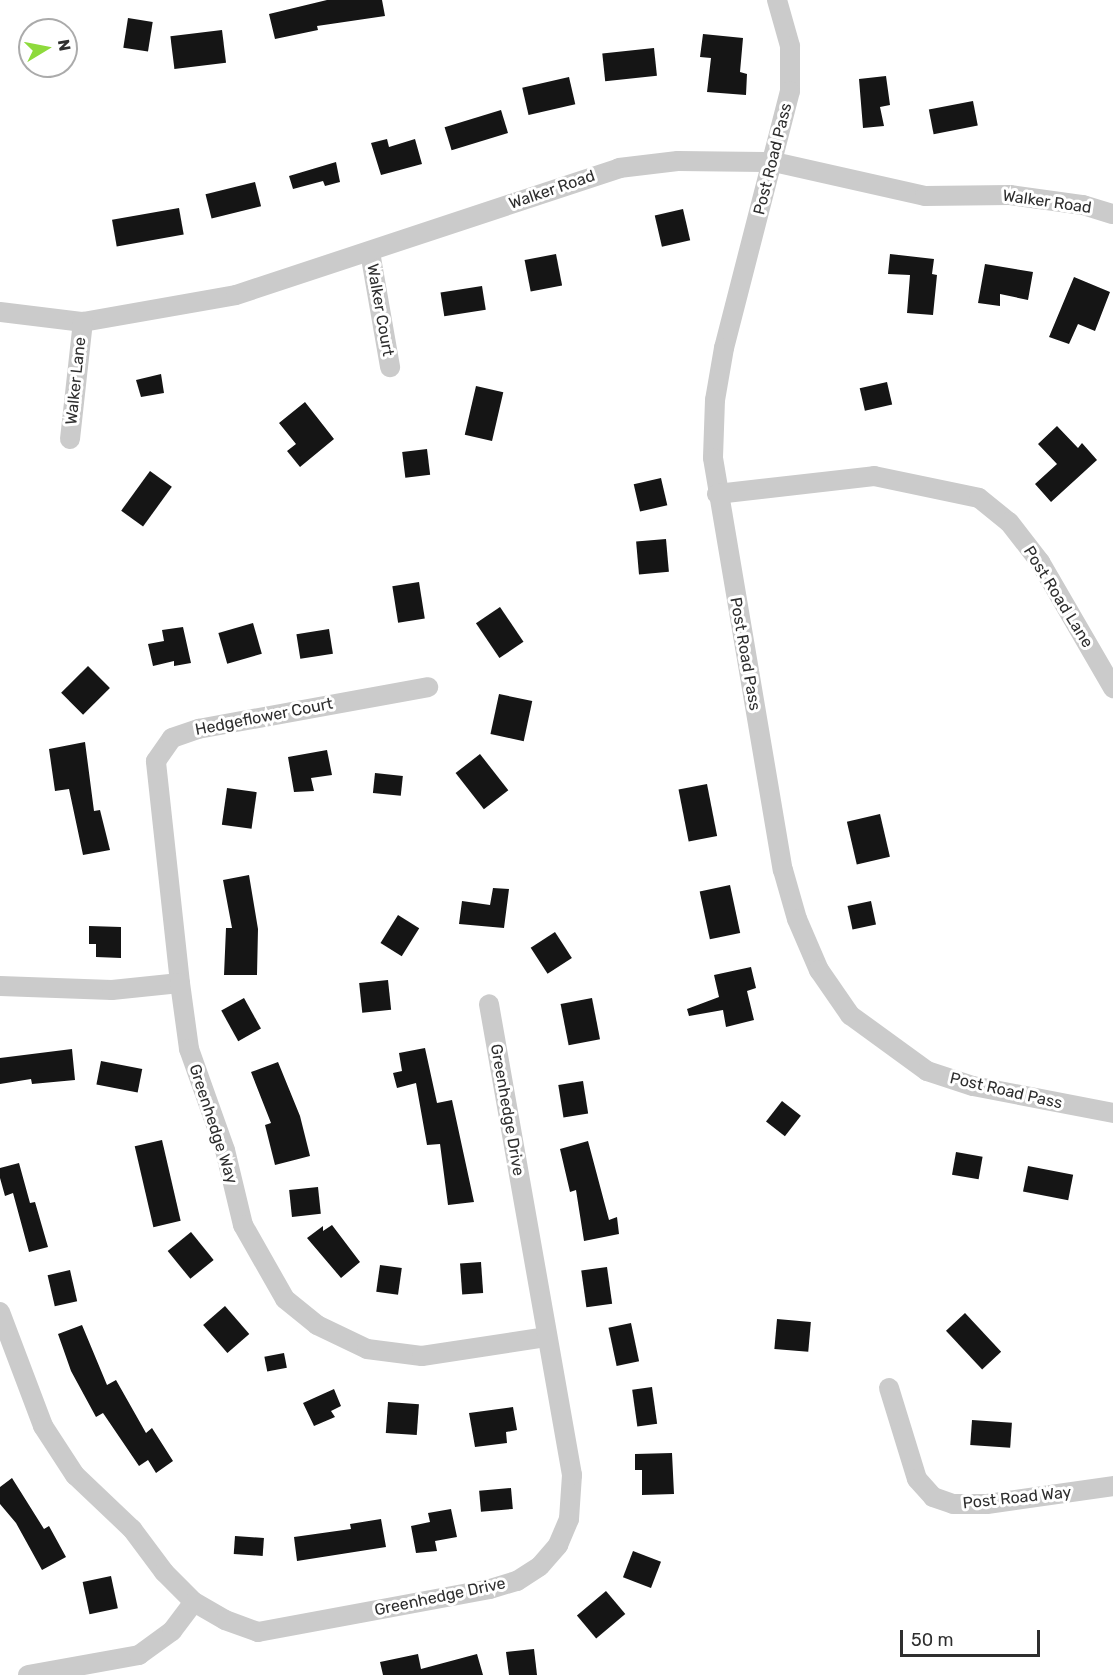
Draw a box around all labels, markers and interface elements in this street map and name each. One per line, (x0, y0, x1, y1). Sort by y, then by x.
north arrow (18, 18, 78, 78)
text: N (54, 38, 75, 52)
street label: Post Road Pass (750, 101, 796, 217)
street label: Walker Road (506, 166, 598, 214)
street label: Walker Road (1001, 186, 1093, 218)
street label: Walker Court (362, 262, 398, 358)
street label: Walker Lane (62, 336, 90, 426)
street label: Post Road Lane (1019, 543, 1097, 651)
street label: Post Road Pass (726, 596, 764, 712)
street label: Hedgeflower Court (193, 694, 335, 740)
street label: Greenhedge Drive (486, 1043, 528, 1177)
street label: Greenhedge Way (185, 1062, 241, 1186)
street label: Post Road Pass (948, 1069, 1064, 1113)
street label: Post Road Way (962, 1483, 1072, 1513)
street label: Greenhedge Drive (373, 1574, 507, 1620)
scale bar (903, 1618, 1042, 1656)
text: 50 m (911, 1629, 954, 1651)

